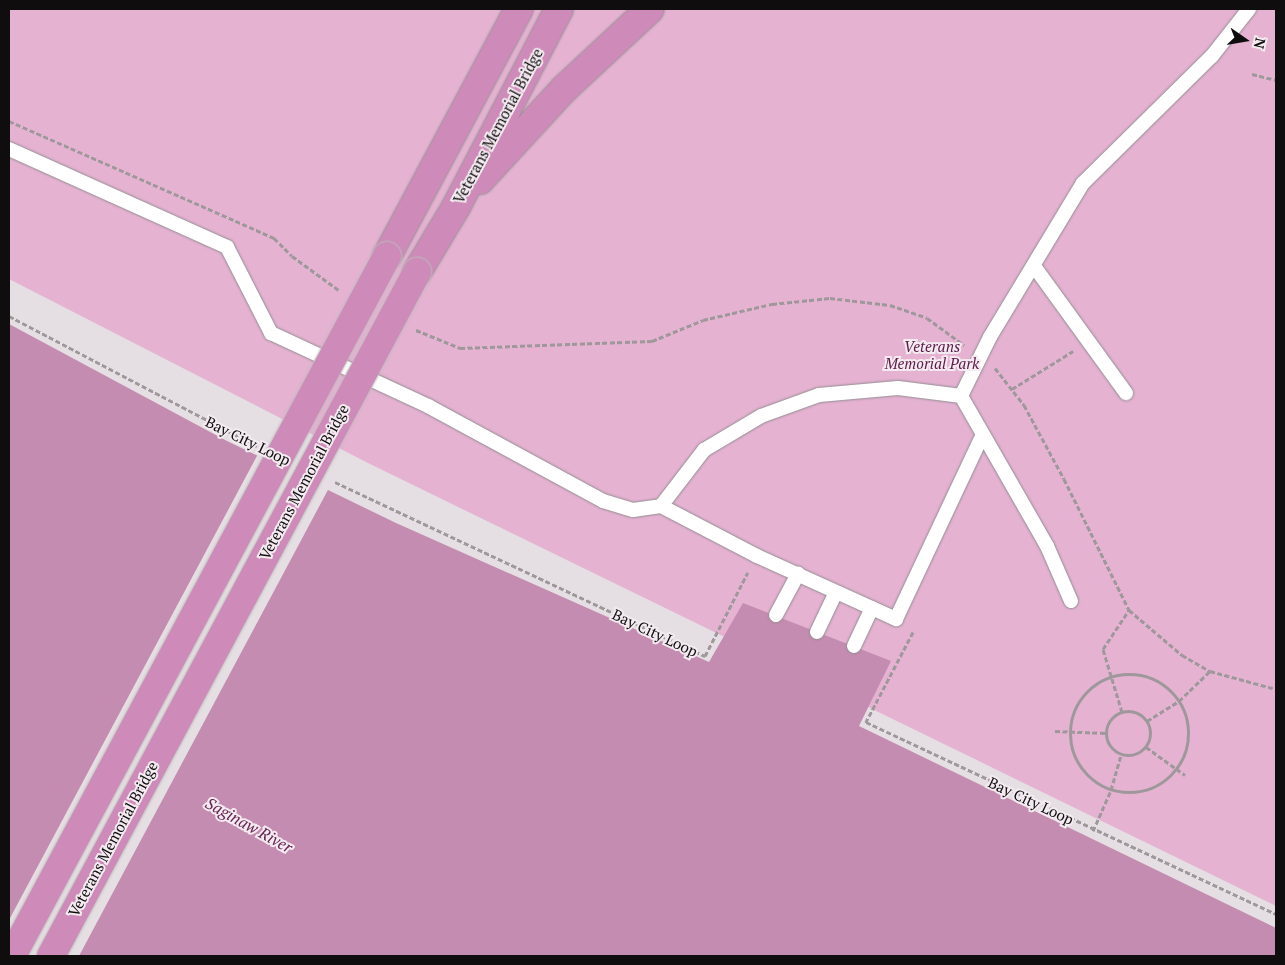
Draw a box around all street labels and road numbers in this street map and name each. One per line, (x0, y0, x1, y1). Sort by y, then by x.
street label: Veterans Memorial Bridge (449, 45, 547, 207)
street label: Veterans Memorial Bridge (255, 401, 353, 563)
street label: Bay City Loop (203, 413, 293, 469)
street label: Bay City Loop (609, 605, 701, 661)
street label: Veterans Memorial Bridge (64, 758, 162, 920)
street label: Bay City Loop (985, 773, 1077, 829)

